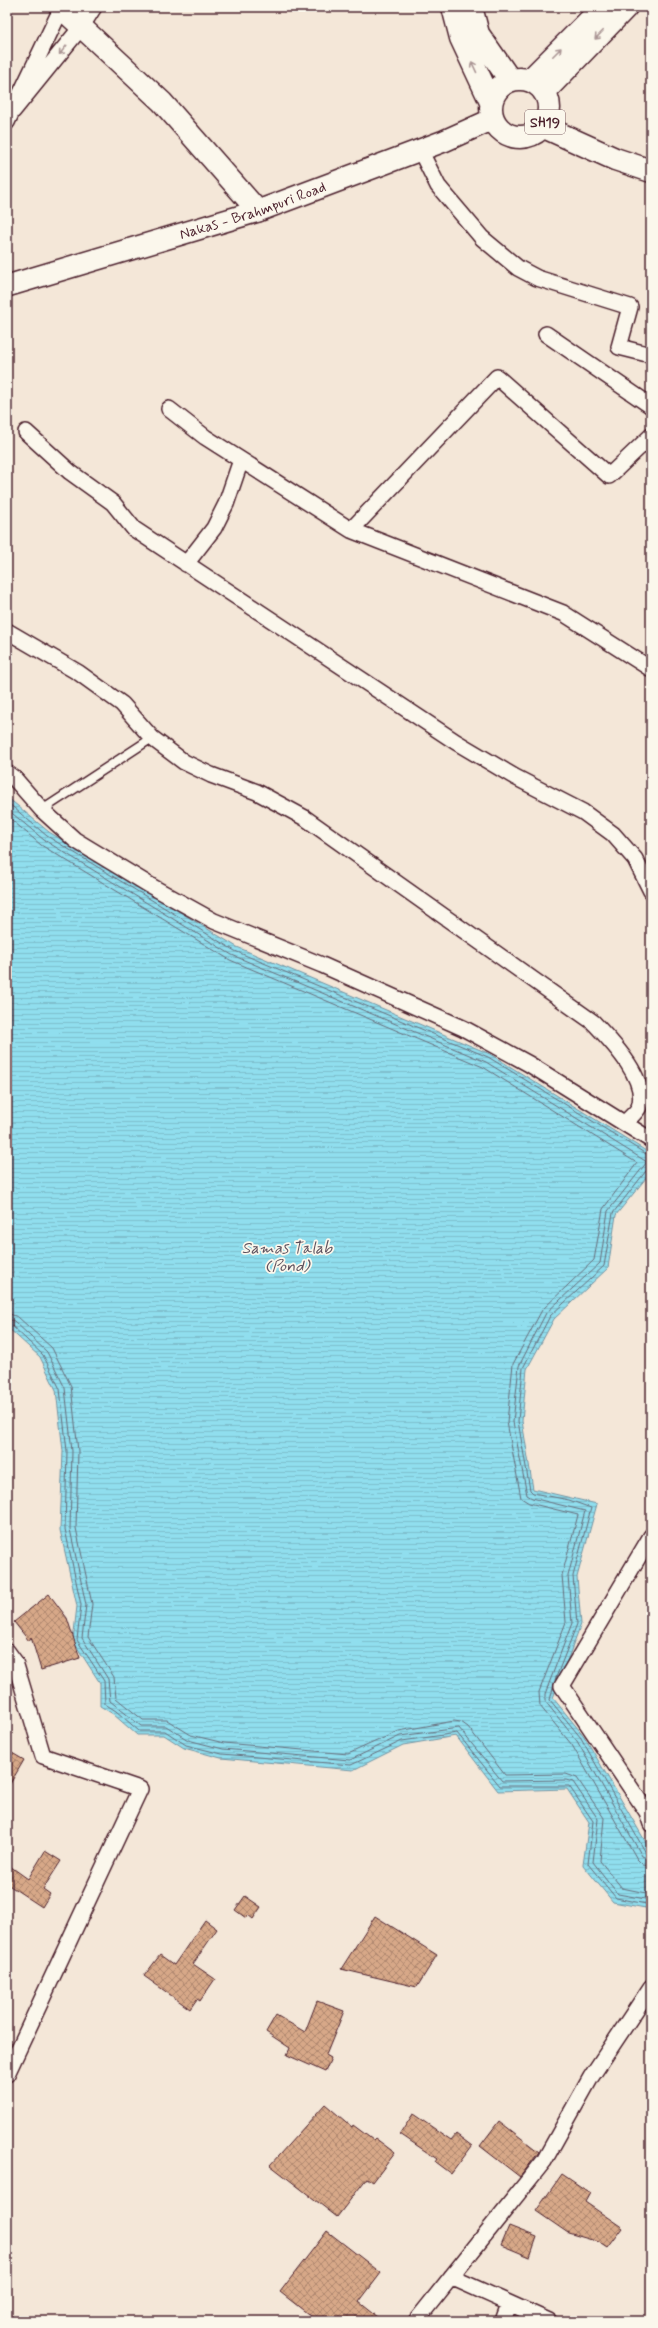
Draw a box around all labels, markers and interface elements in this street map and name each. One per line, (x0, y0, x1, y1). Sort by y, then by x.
one-way arrow (594, 30, 604, 40)
one-way arrow (58, 44, 67, 55)
one-way arrow (552, 47, 562, 57)
one-way arrow (470, 61, 477, 73)
road number: SH19 (525, 110, 565, 134)
street label: Nakas - Brahmpuri Road (177, 177, 329, 245)
water label: Samas Talab (Pond) (242, 1238, 334, 1277)

